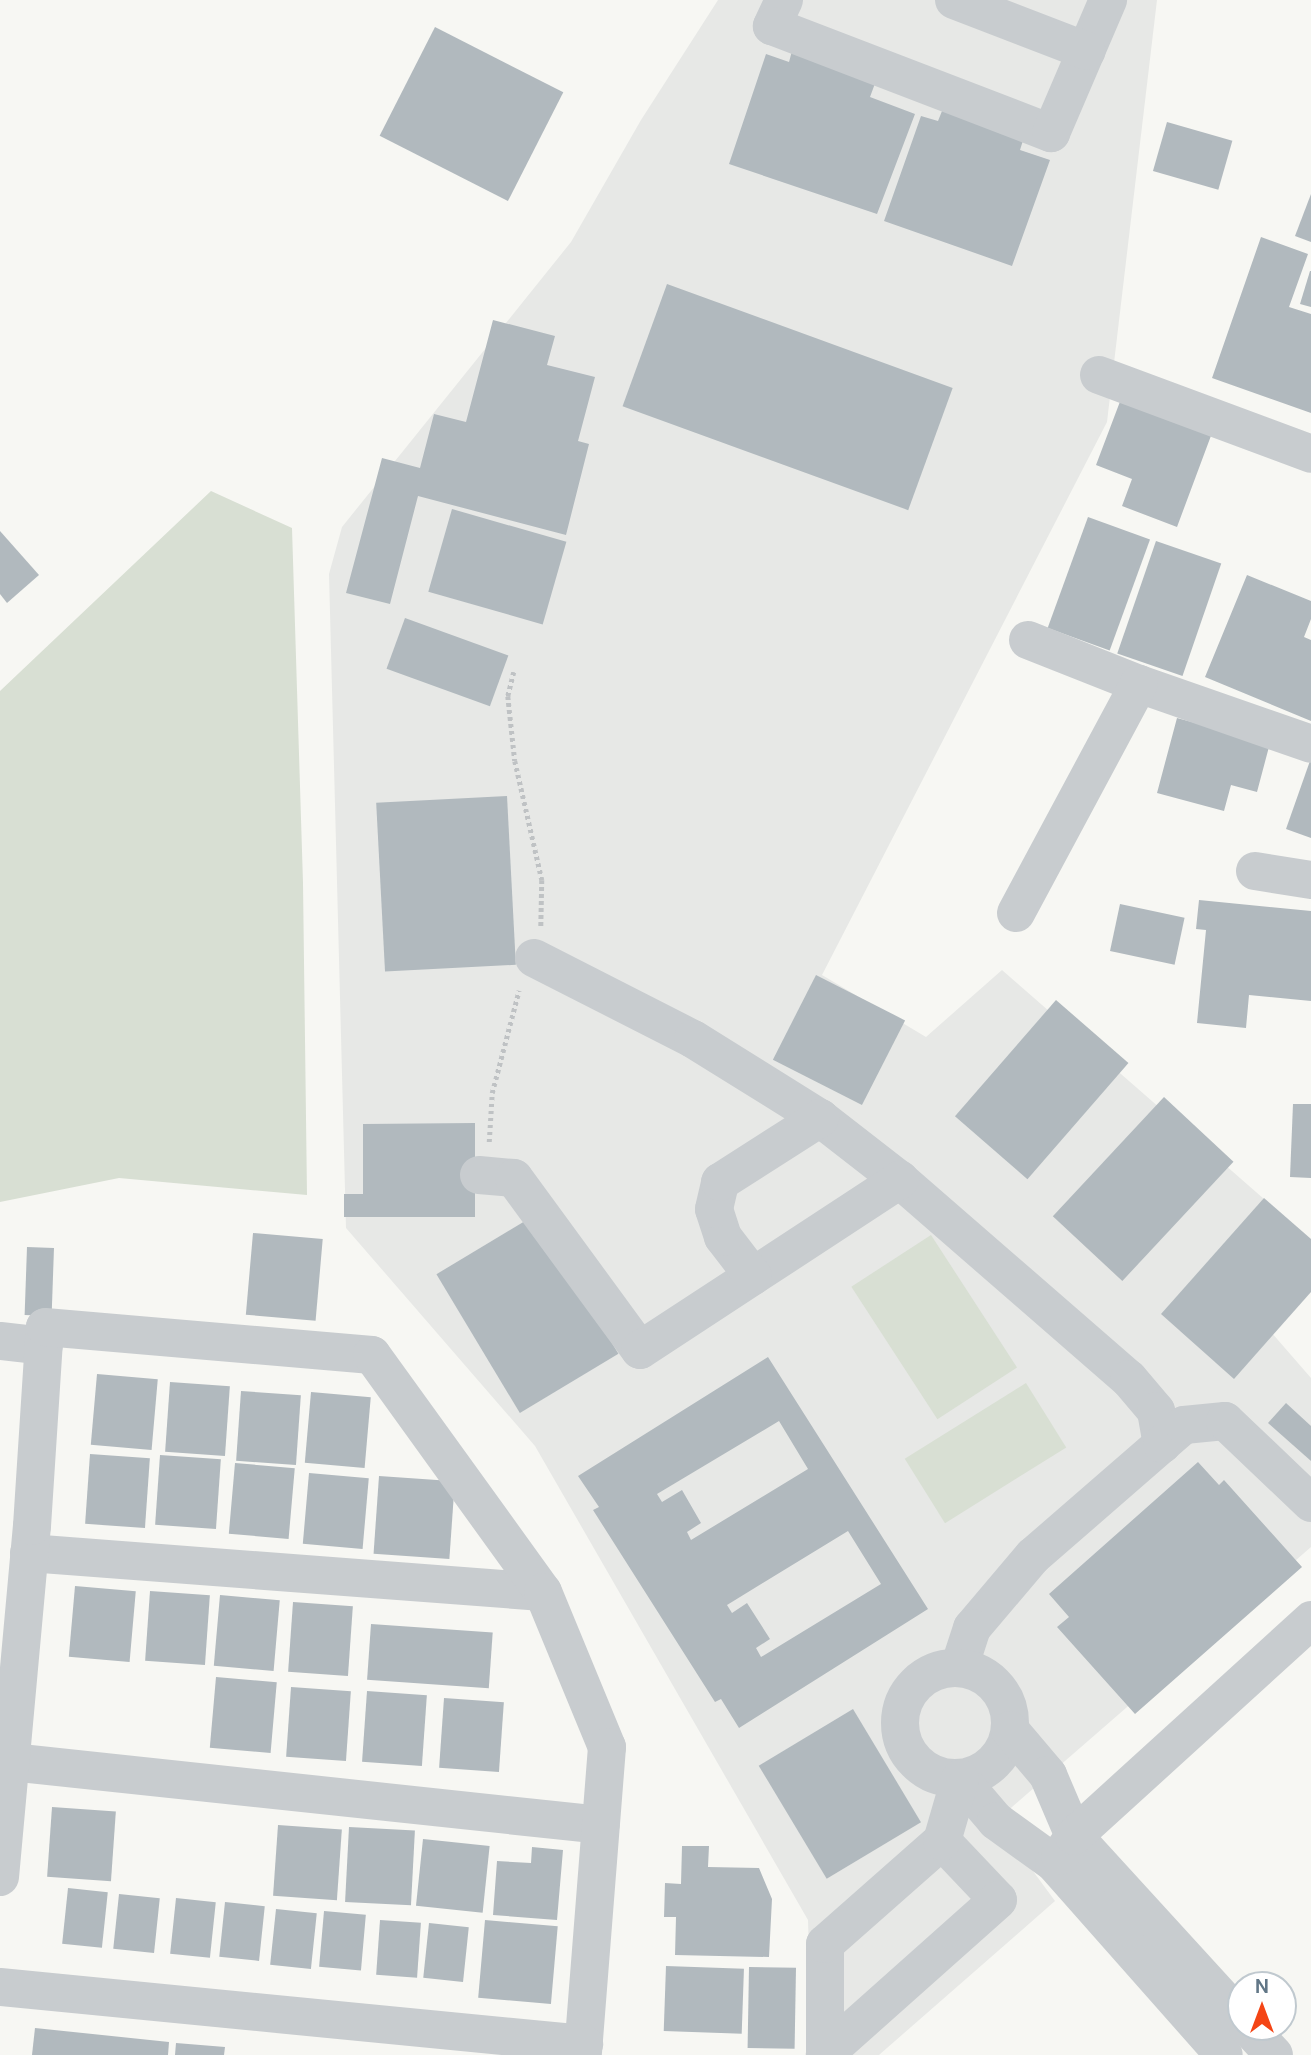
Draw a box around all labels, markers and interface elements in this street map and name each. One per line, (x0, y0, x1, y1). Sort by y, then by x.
north arrow (1227, 1971, 1297, 2041)
text: N (1255, 1974, 1269, 1999)

